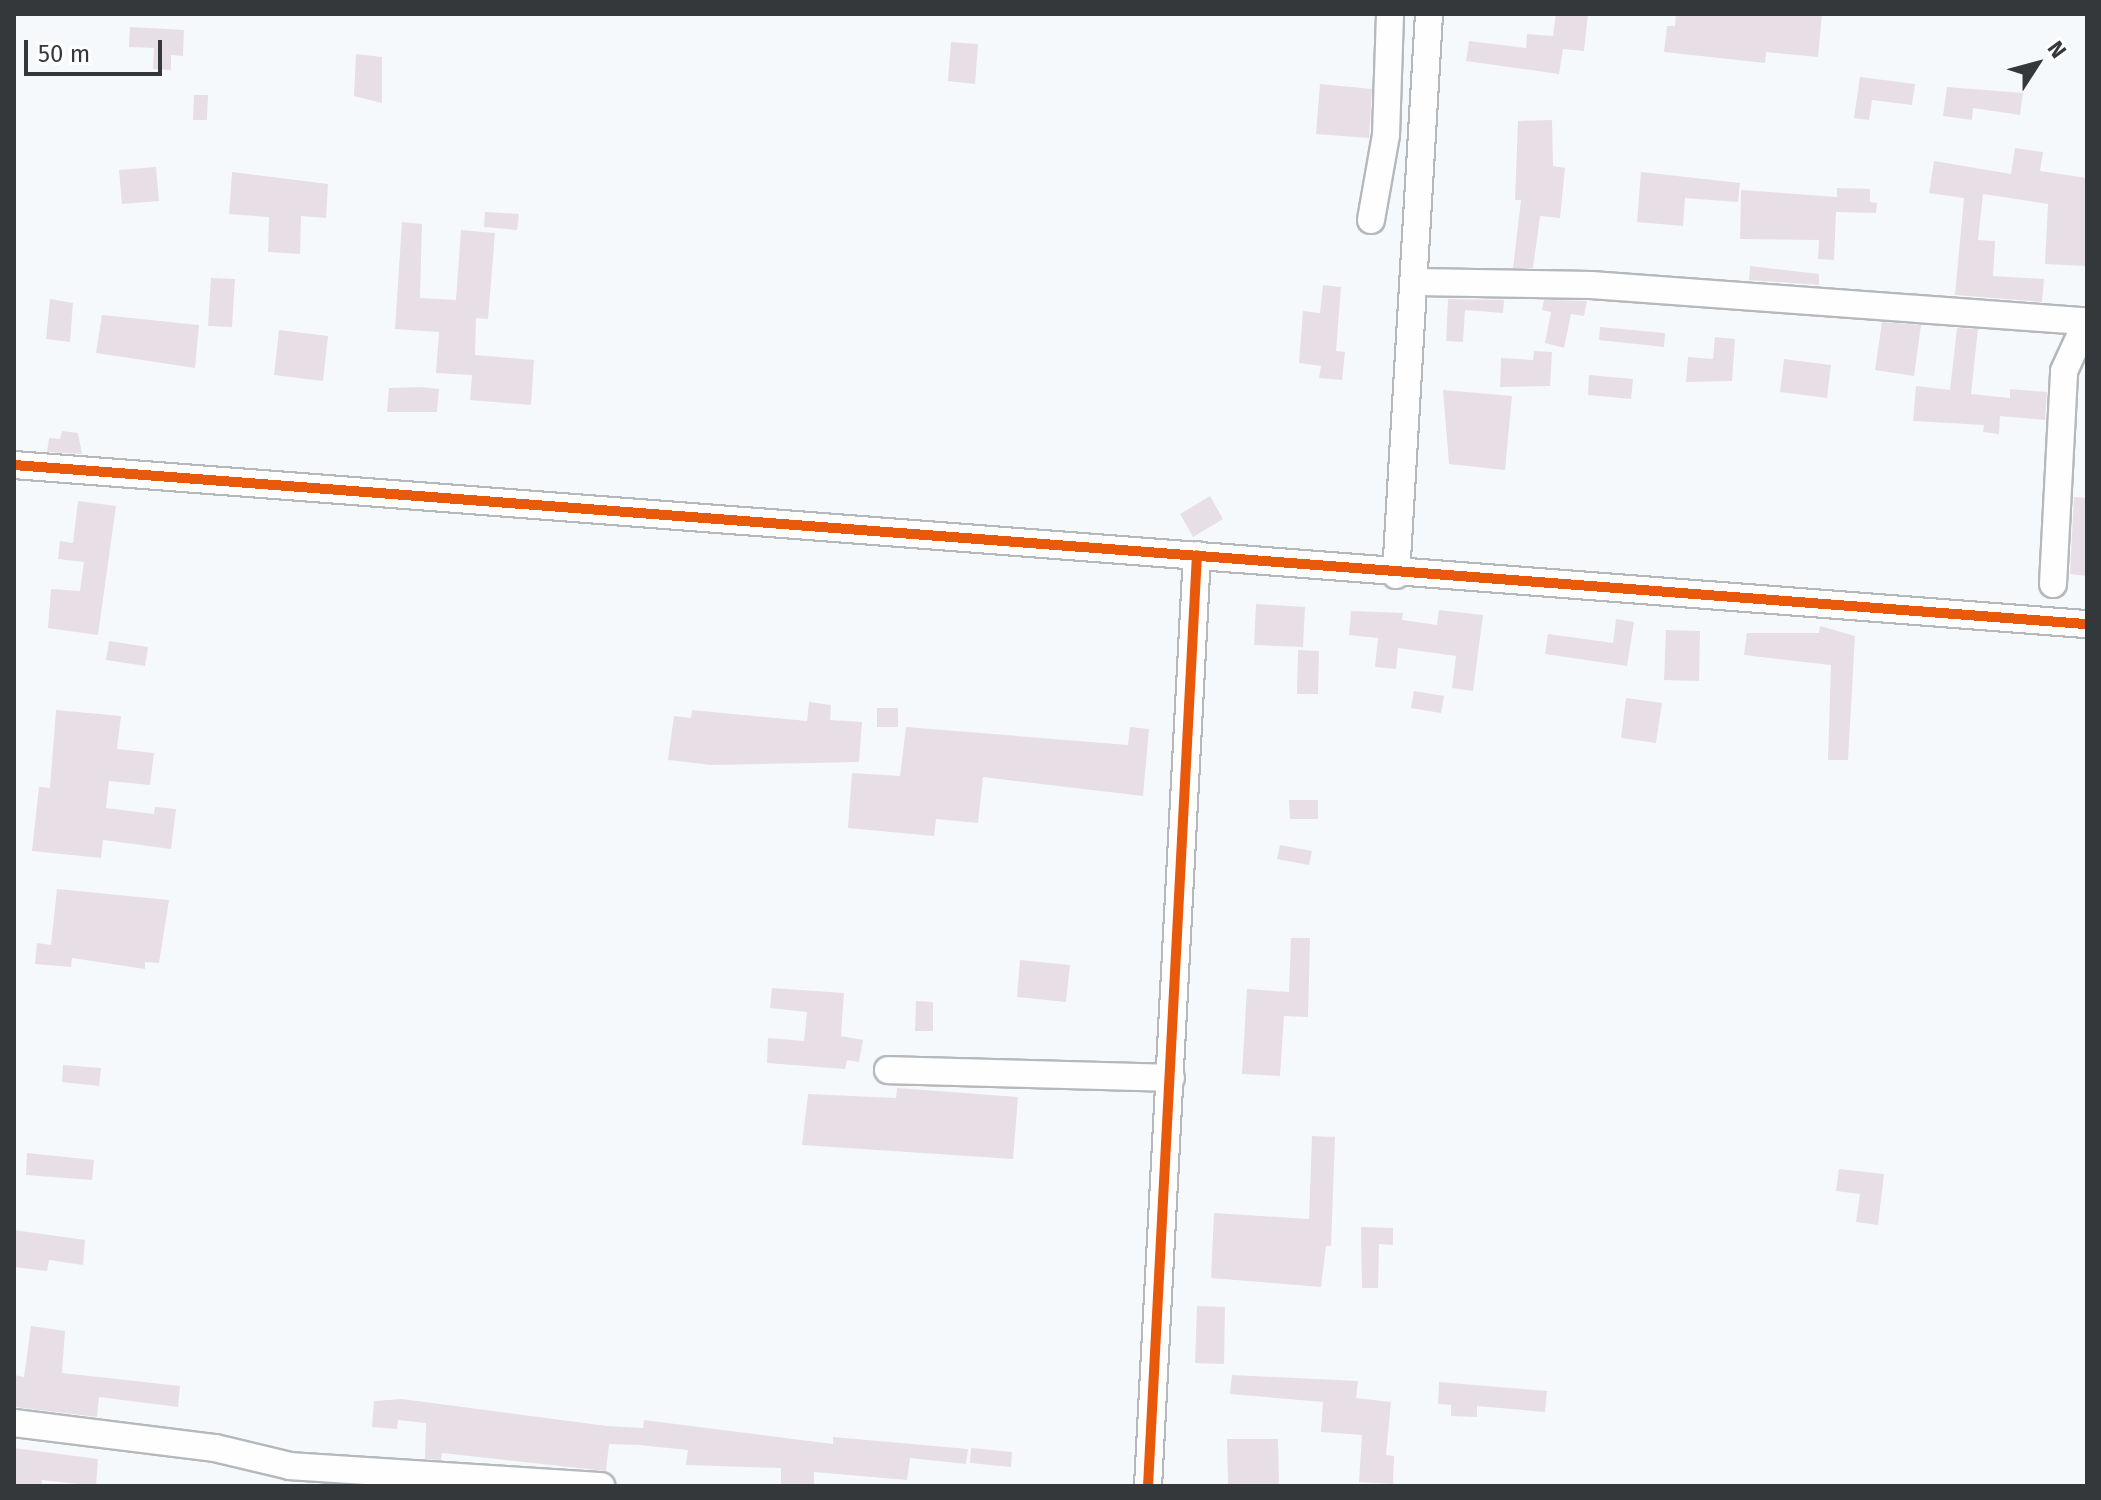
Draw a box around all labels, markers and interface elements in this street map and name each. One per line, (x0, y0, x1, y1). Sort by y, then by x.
scale bar (28, 24, 166, 74)
north arrow (1997, 24, 2077, 104)
text: N (2042, 36, 2072, 63)
text: 50 m (38, 40, 90, 68)

